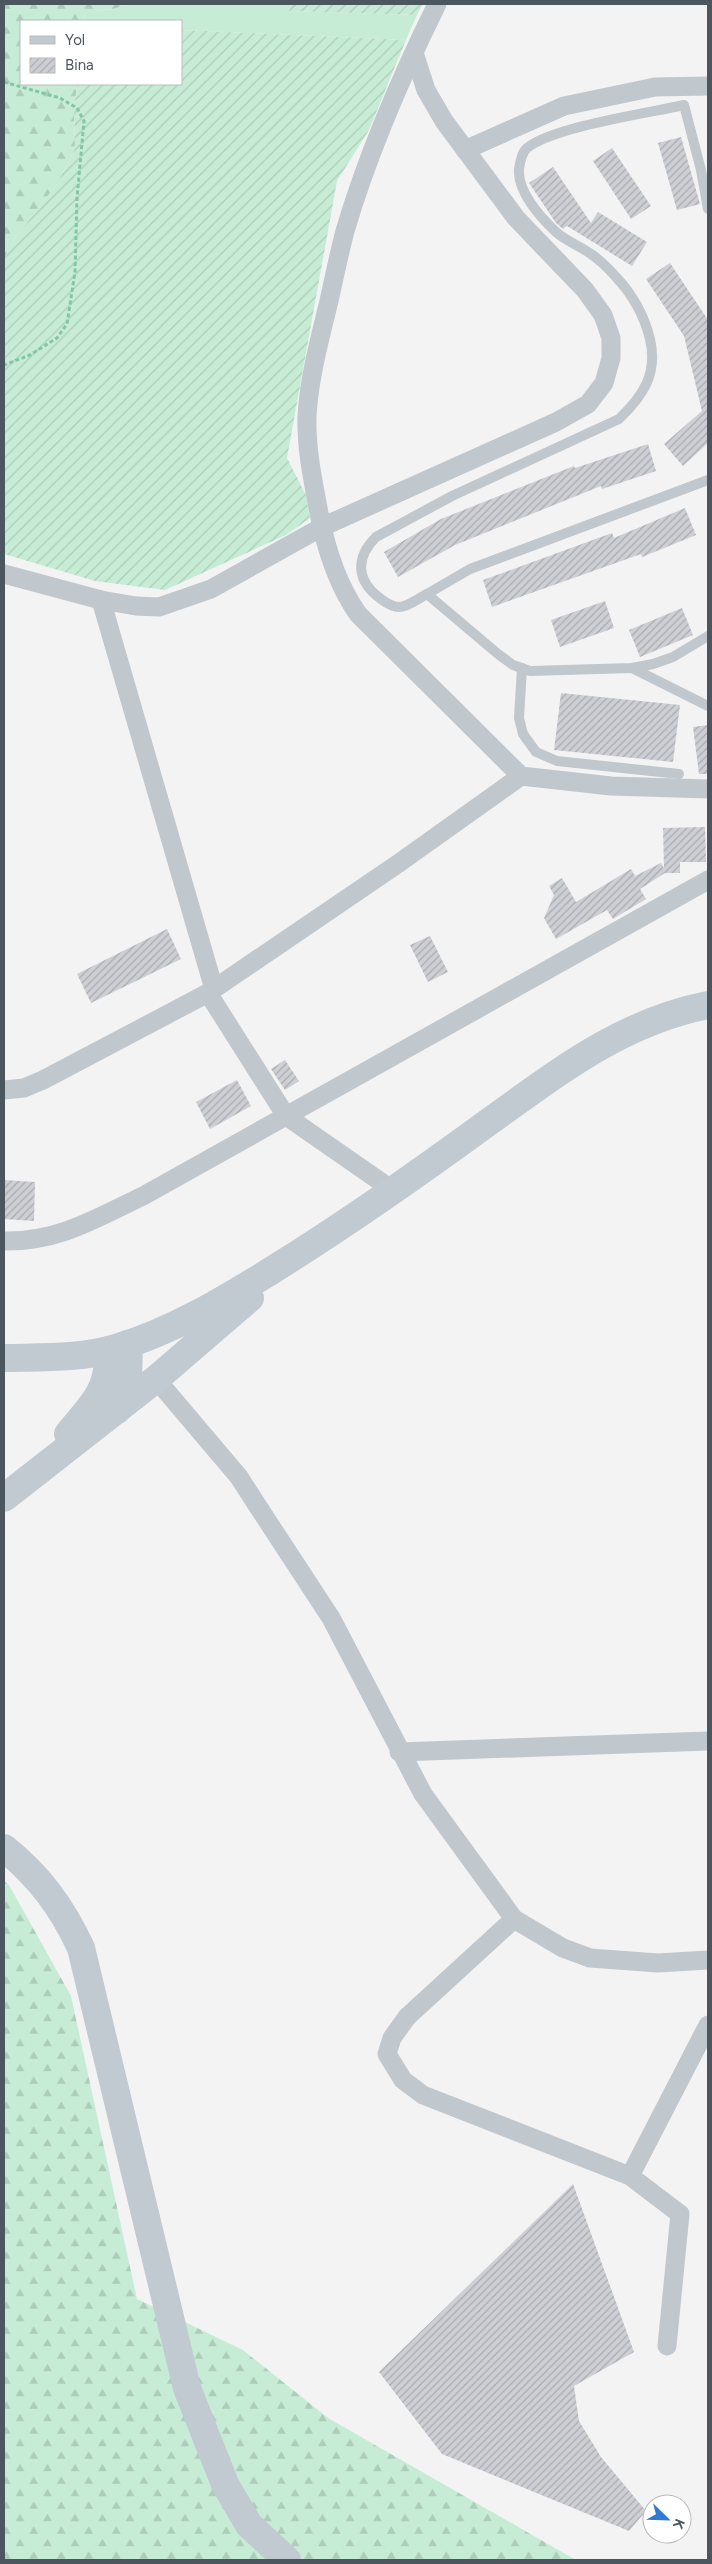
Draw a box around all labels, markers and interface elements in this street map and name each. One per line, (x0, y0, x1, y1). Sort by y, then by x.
legend (20, 20, 182, 85)
text: Yol (65, 31, 85, 49)
text: Bina (65, 56, 94, 74)
north arrow (642, 2494, 692, 2544)
text: K (669, 2516, 688, 2532)

